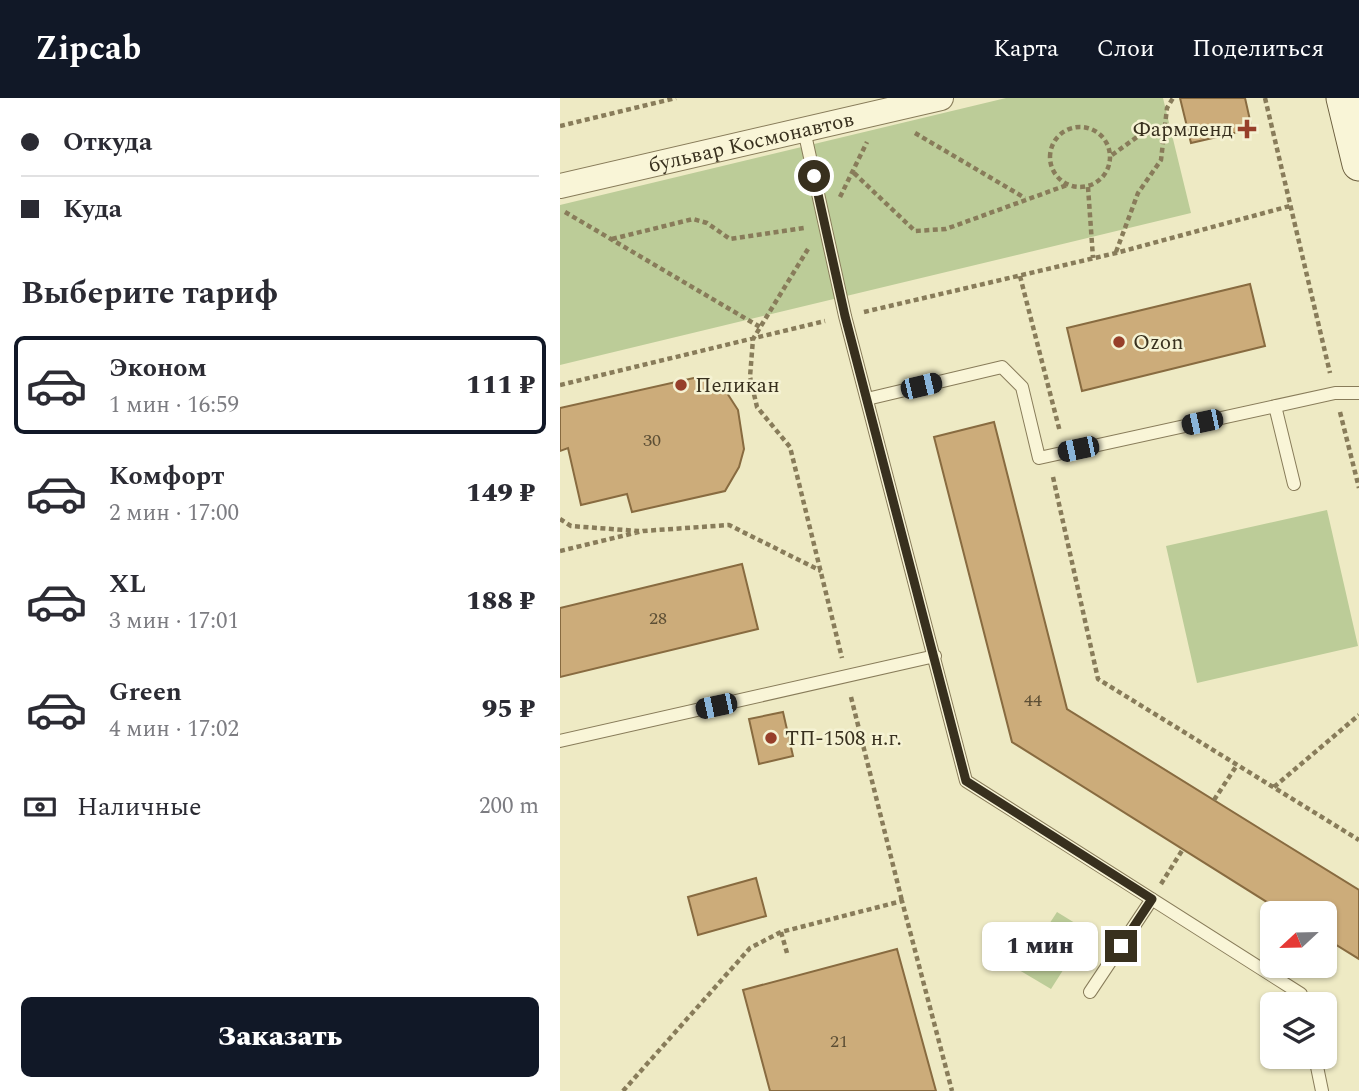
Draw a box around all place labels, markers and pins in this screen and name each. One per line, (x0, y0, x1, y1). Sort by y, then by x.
place label: Фармленд (1133, 114, 1233, 146)
marker: Фармленд (1239, 121, 1255, 137)
place label: Ozon (1133, 327, 1183, 359)
marker: Ozon (1111, 334, 1127, 350)
place label: Пеликан (695, 370, 780, 402)
marker: Пеликан (673, 377, 689, 393)
place label: ТП-1508 н.г. (785, 723, 902, 755)
marker: ТП-1508 н.г. (763, 730, 779, 746)

